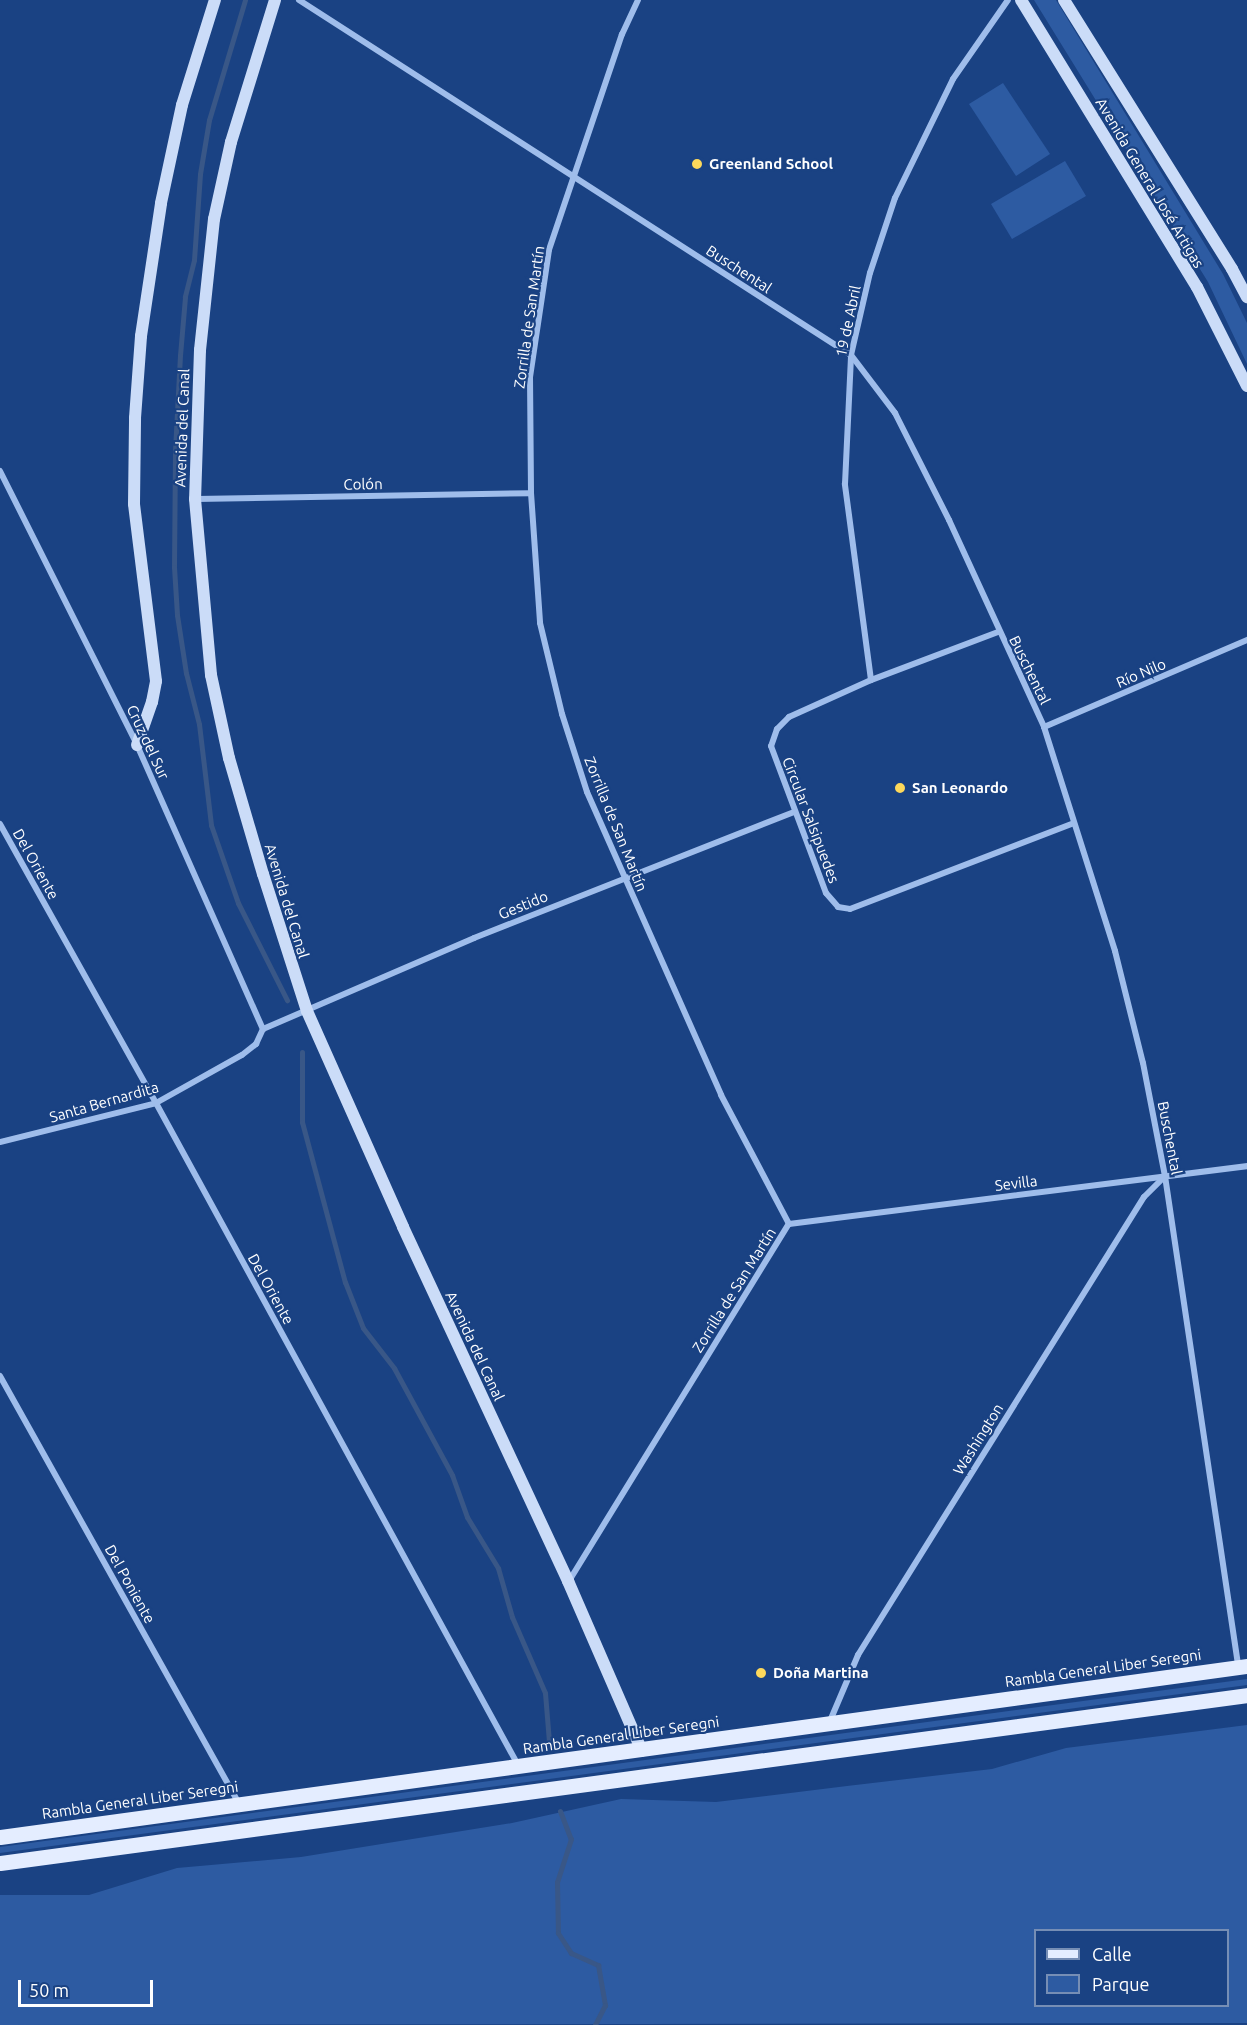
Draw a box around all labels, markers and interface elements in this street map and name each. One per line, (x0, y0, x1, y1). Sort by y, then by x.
street label: Avenida General José Artigas (1092, 95, 1208, 271)
place label: Greenland School (709, 155, 833, 173)
marker: Greenland School (690, 157, 704, 171)
street label: Buschental (703, 241, 775, 297)
street label: Zorrilla de San Martín (510, 245, 548, 389)
street label: 19 de Abril (832, 284, 864, 358)
street label: Avenida del Canal (171, 368, 193, 488)
street label: Colón (343, 475, 383, 493)
street label: Buschental (1006, 633, 1054, 707)
street label: Río Nilo (1113, 655, 1169, 691)
street label: Cruz del Sur (123, 702, 173, 782)
street label: Zorrilla de San Martín (581, 754, 651, 894)
street label: Circular Salsipuedes (779, 754, 843, 886)
place label: San Leonardo (912, 779, 1008, 797)
marker: San Leonardo (893, 781, 907, 795)
street label: Del Oriente (9, 825, 63, 903)
street label: Avenida del Canal (261, 842, 313, 960)
street label: Gestido (496, 887, 550, 923)
street label: Santa Bernardita (47, 1078, 161, 1126)
street label: Buschental (1154, 1100, 1186, 1176)
street label: Sevilla (994, 1171, 1038, 1195)
street label: Zorrilla de San Martín (688, 1224, 780, 1356)
street label: Del Oriente (244, 1250, 298, 1328)
street label: Avenida del Canal (442, 1288, 508, 1404)
street label: Washington (949, 1400, 1007, 1478)
street label: Del Poniente (101, 1542, 159, 1626)
street label: Rambla General Liber Seregni (1004, 1645, 1202, 1691)
place label: Doña Martina (773, 1664, 869, 1682)
marker: Doña Martina (754, 1666, 768, 1680)
street label: Rambla General Liber Seregni (522, 1712, 720, 1758)
street label: Rambla General Liber Seregni (41, 1777, 239, 1823)
legend (1034, 1929, 1229, 2007)
text: Calle (1092, 1944, 1132, 1964)
scale bar (21, 1968, 156, 2006)
text: Parque (1092, 1974, 1149, 1994)
text: 50 m (29, 1980, 69, 2000)

